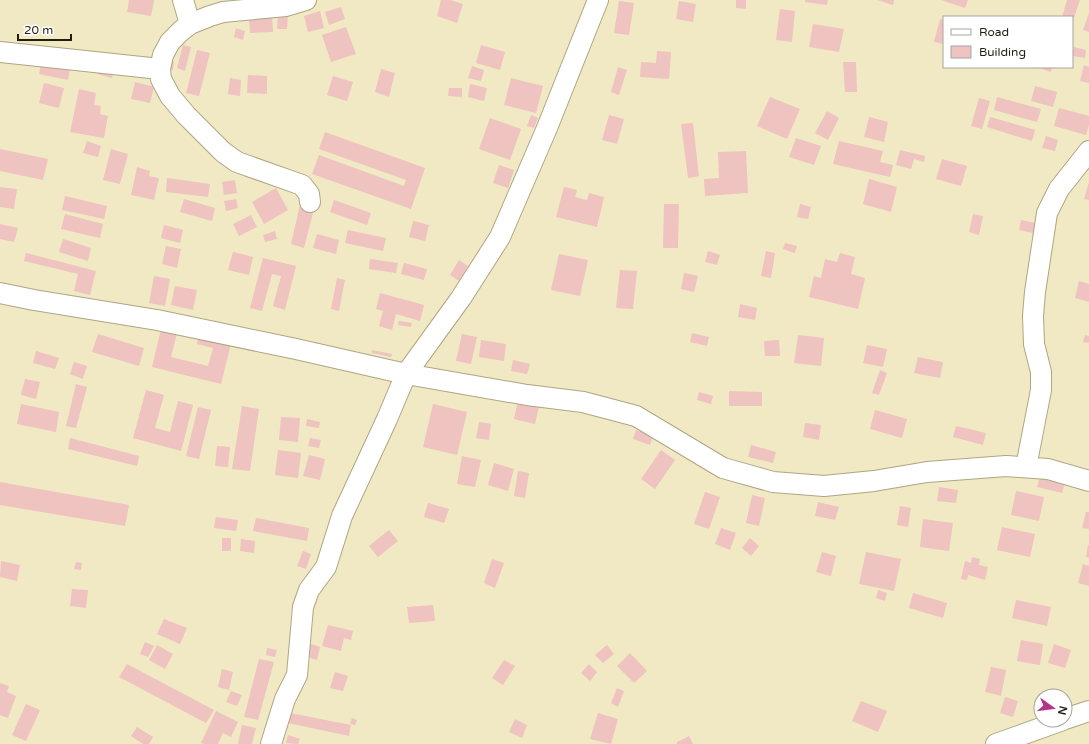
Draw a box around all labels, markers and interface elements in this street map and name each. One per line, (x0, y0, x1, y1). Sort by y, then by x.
scale bar (18, 16, 71, 42)
legend (943, 16, 1073, 68)
text: 20 m (24, 23, 53, 37)
text: Road (979, 25, 1009, 39)
text: Building (979, 45, 1026, 59)
north arrow (1033, 688, 1073, 728)
text: N (1055, 704, 1070, 716)

